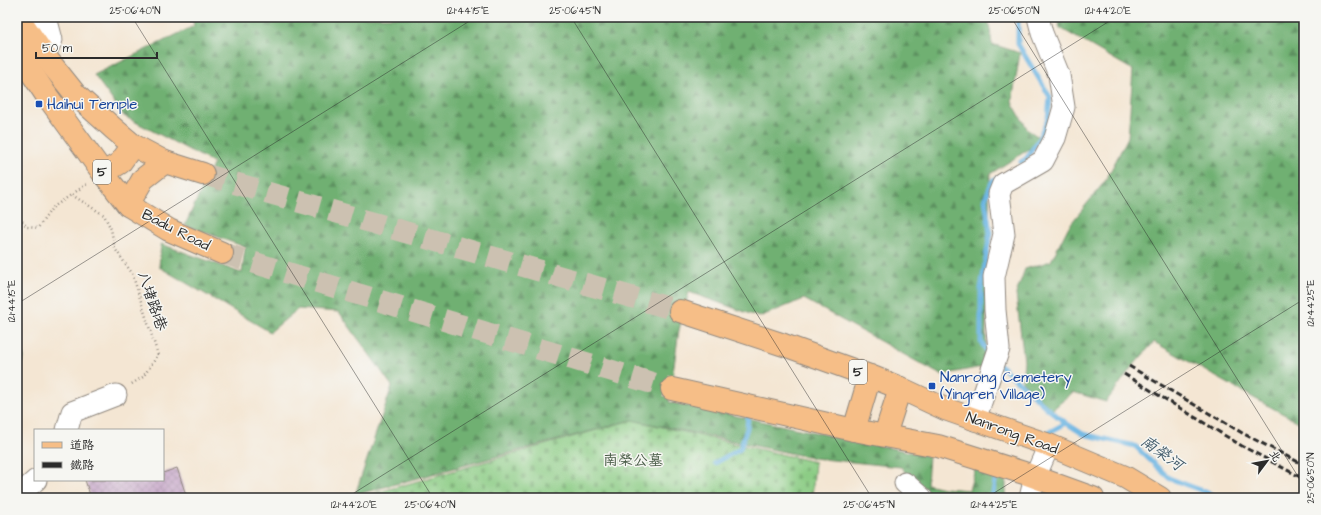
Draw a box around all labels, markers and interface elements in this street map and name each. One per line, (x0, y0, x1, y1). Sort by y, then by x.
text: 25°06'40"N (110, 4, 160, 18)
text: 121°44'15"E (447, 4, 489, 18)
text: 25°06'45"N (549, 4, 601, 18)
text: 25°06'50"N (988, 4, 1040, 18)
text: 121°44'20"E (1085, 4, 1131, 18)
scale bar (36, 34, 157, 60)
text: 50 m (42, 40, 73, 57)
place label: Haihui Temple (47, 94, 137, 115)
marker: Haihui Temple (34, 99, 44, 109)
road number: 5 (93, 160, 111, 184)
street label: Badu Road (138, 204, 214, 256)
street label: 八堵路1巷 (132, 268, 172, 334)
text: 121°44'15"E (5, 280, 19, 322)
text: 121°44'25"E (1304, 280, 1318, 326)
road number: 5 (849, 360, 867, 384)
place label: Nanrong Cemetery (Yingren Village) (940, 367, 1072, 406)
marker: Nanrong Cemetery (Yingren Village) (927, 381, 937, 391)
street label: Nanrong Road (963, 407, 1061, 460)
legend (34, 429, 164, 481)
water label: 南榮河 (1136, 430, 1190, 478)
text: 道路 (70, 437, 94, 454)
north arrow (1247, 441, 1287, 481)
text: 北 (1266, 447, 1284, 465)
park label: 南榮公墓 (603, 450, 663, 471)
text: 25°06'50"N (1304, 452, 1318, 504)
text: 鐵路 (70, 457, 94, 474)
text: 121°44'20"E (331, 498, 377, 512)
text: 25°06'40"N (405, 498, 455, 512)
text: 25°06'45"N (843, 498, 895, 512)
text: 121°44'25"E (971, 498, 1017, 512)

